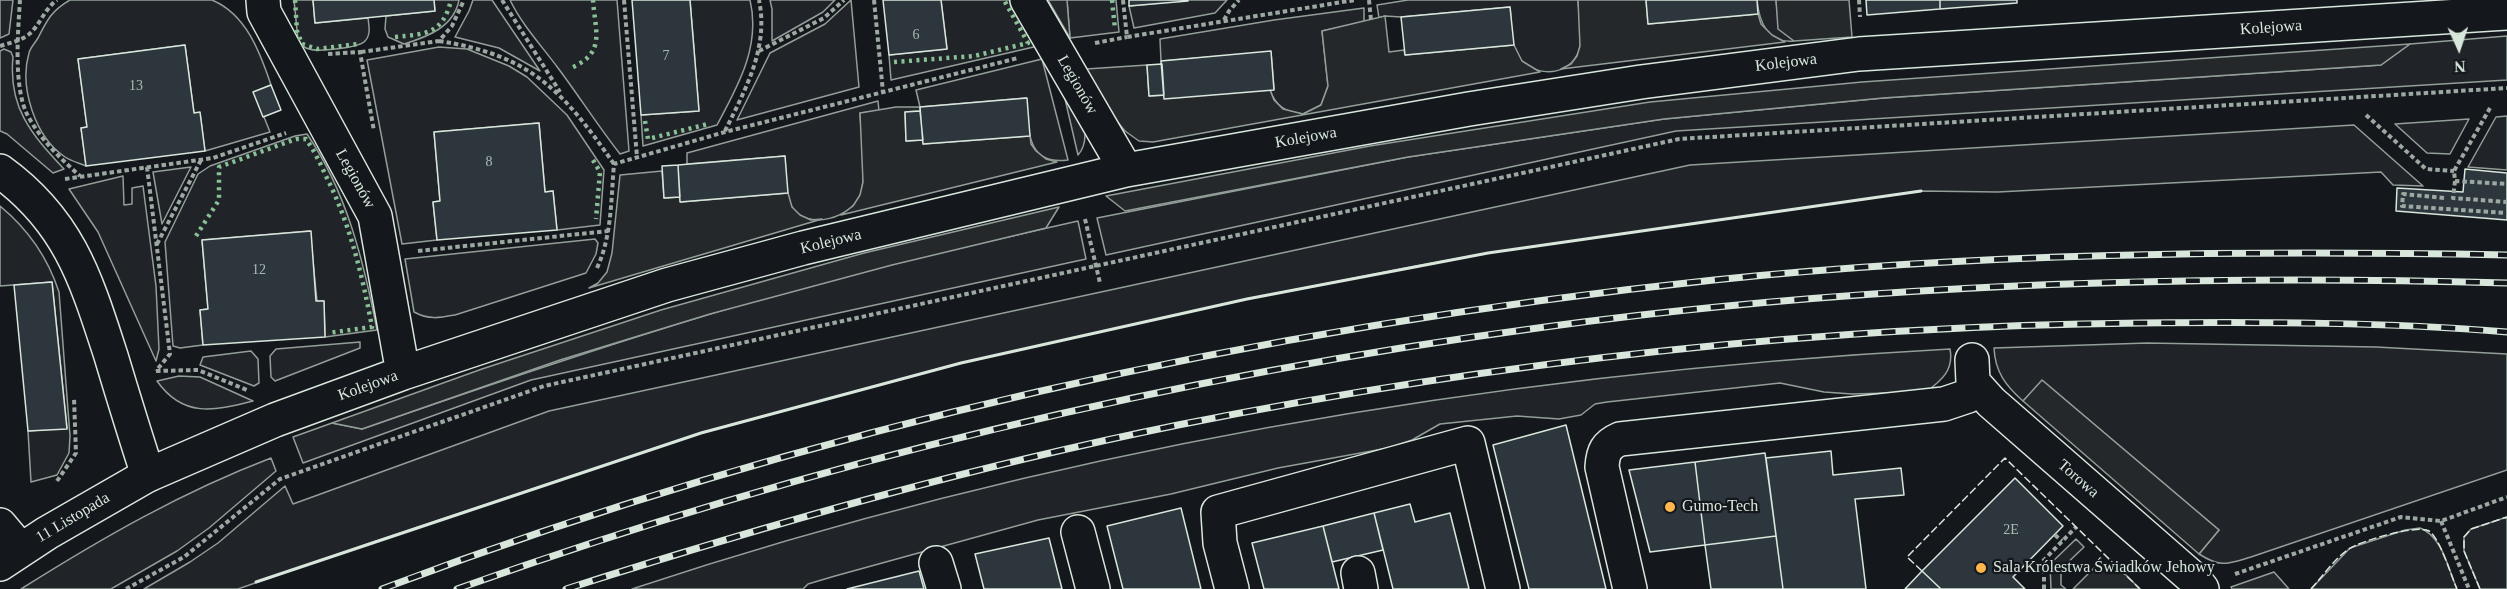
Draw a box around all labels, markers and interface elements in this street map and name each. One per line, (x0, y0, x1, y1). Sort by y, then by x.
street label: Kolejowa (2239, 16, 2303, 40)
north arrow (2429, 18, 2489, 78)
house number: 6 (912, 27, 920, 43)
house number: 7 (662, 48, 670, 64)
street label: Kolejowa (1754, 50, 1818, 76)
street label: Legionów (1052, 52, 1102, 118)
text: N (2454, 58, 2466, 75)
house number: 13 (129, 78, 143, 94)
street label: Kolejowa (1274, 123, 1338, 153)
street label: Legionów (331, 146, 379, 212)
house number: 8 (486, 154, 492, 170)
street label: Kolejowa (798, 225, 864, 259)
house number: 12 (252, 262, 266, 278)
street label: Kolejowa (335, 366, 401, 406)
street label: Torowa (2053, 456, 2103, 502)
street label: 11 Listopada (33, 489, 113, 547)
place label: Gumo-Tech (1682, 497, 1758, 517)
marker: Gumo-Tech (1663, 500, 1677, 514)
house number: 2E (2003, 522, 2019, 538)
place label: Sala Królestwa Świadków Jehowy (1993, 558, 2215, 578)
marker: Sala Królestwa Świadków Jehowy (1974, 561, 1988, 575)

